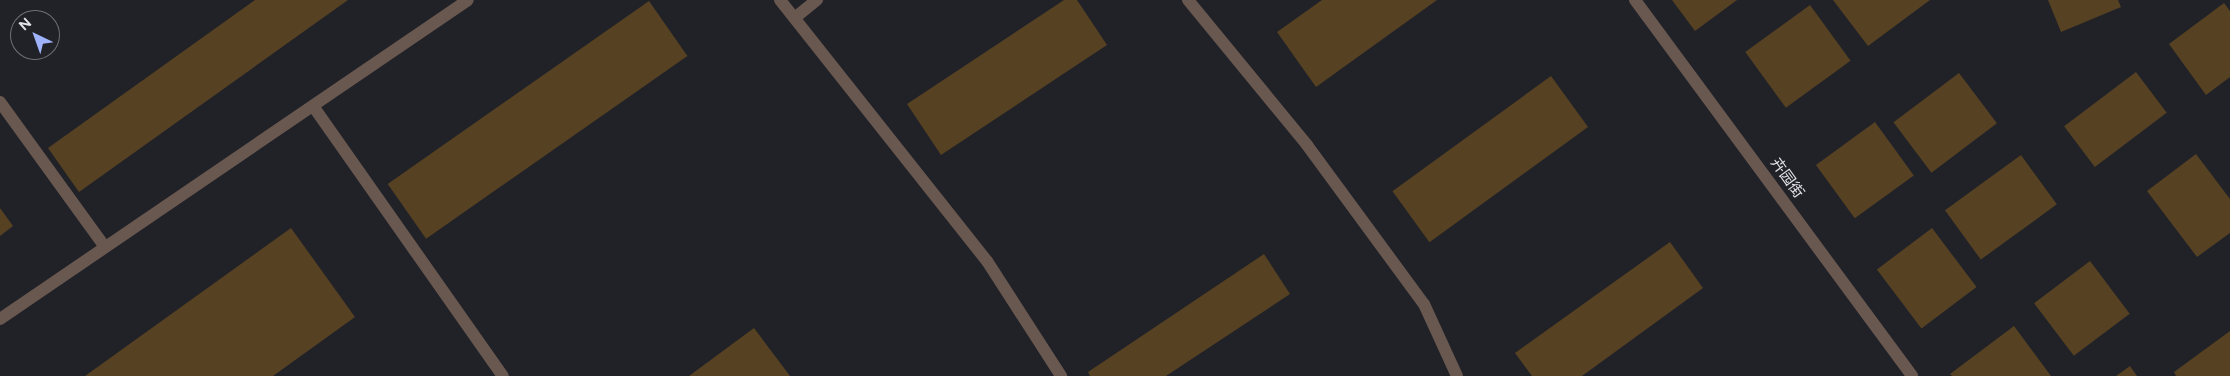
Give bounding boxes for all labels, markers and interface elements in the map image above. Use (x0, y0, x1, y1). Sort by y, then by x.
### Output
north arrow (10, 10, 60, 60)
text: N (16, 14, 35, 34)
street label: 卉园街 (1766, 155, 1808, 201)

